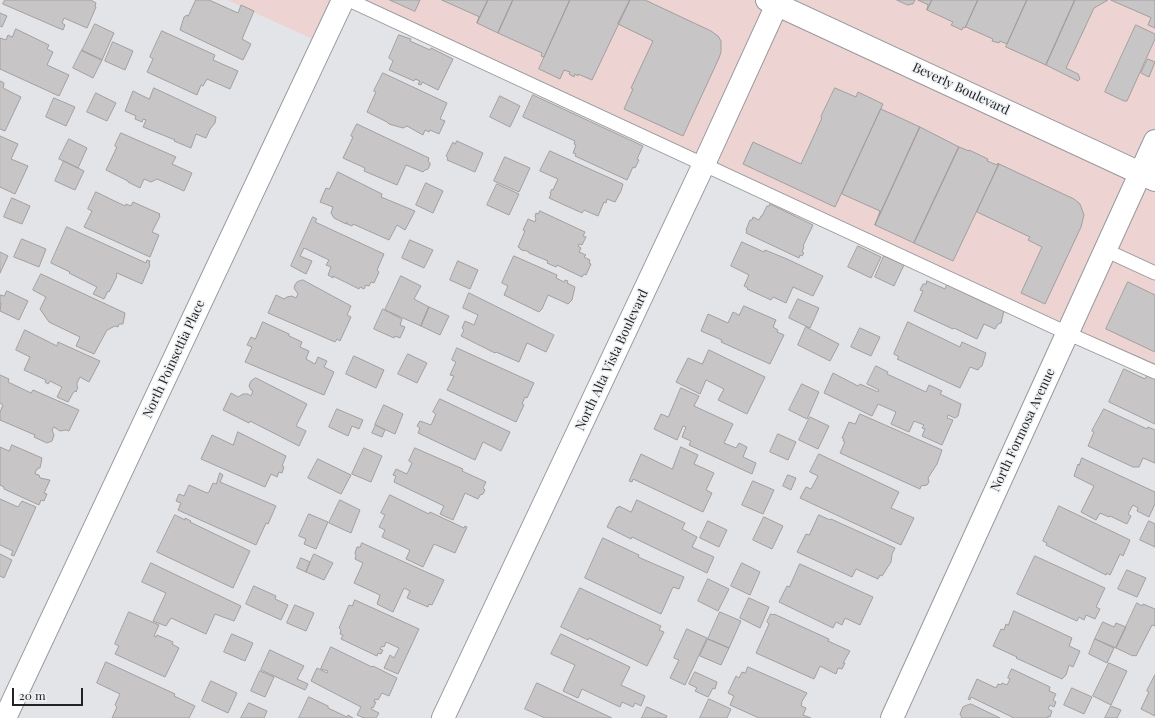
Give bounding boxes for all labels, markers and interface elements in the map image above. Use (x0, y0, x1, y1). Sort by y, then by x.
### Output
street label: Beverly Boulevard (910, 60, 1012, 118)
street label: North Alta Vista Boulevard (572, 287, 652, 433)
street label: North Poinsettia Place (140, 297, 208, 421)
street label: North Formosa Avenue (988, 366, 1058, 494)
scale bar (14, 680, 85, 706)
text: 20 m (19, 687, 46, 703)

